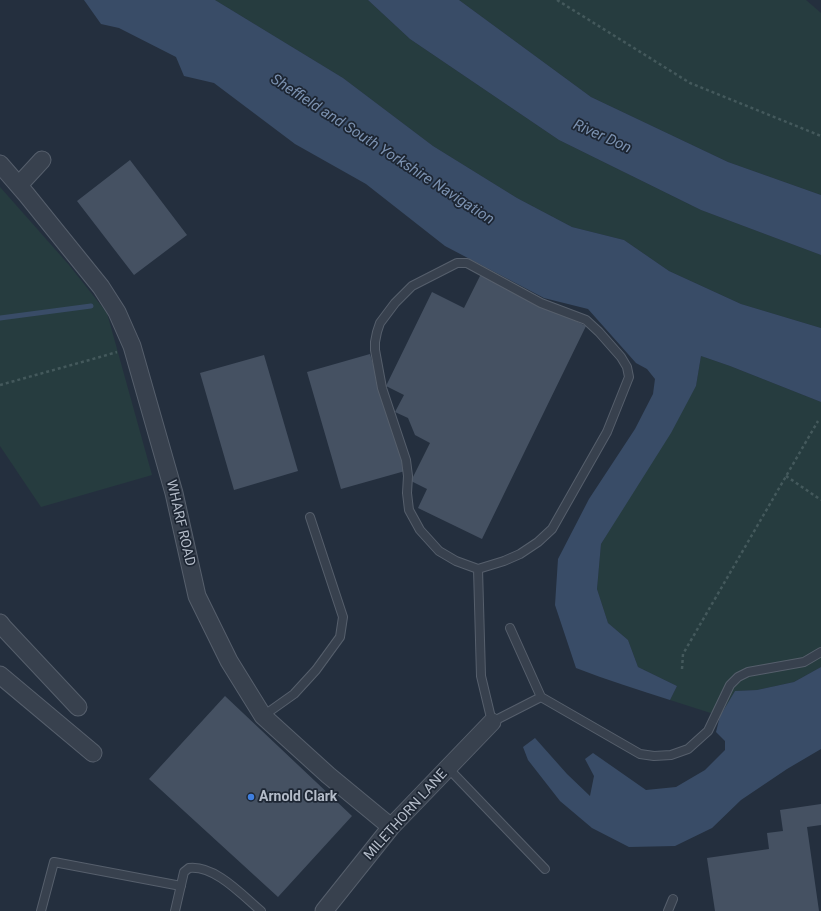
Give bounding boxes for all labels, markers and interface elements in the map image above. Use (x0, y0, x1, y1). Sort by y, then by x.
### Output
water label: Sheffield and South Yorkshire Navigation (267, 71, 497, 229)
water label: River Don (570, 116, 634, 158)
street label: WHARF ROAD (162, 478, 198, 568)
street label: MILETHORN LANE (361, 766, 451, 864)
place label: Arnold Clark (259, 789, 337, 805)
marker: Arnold Clark (246, 792, 256, 802)

